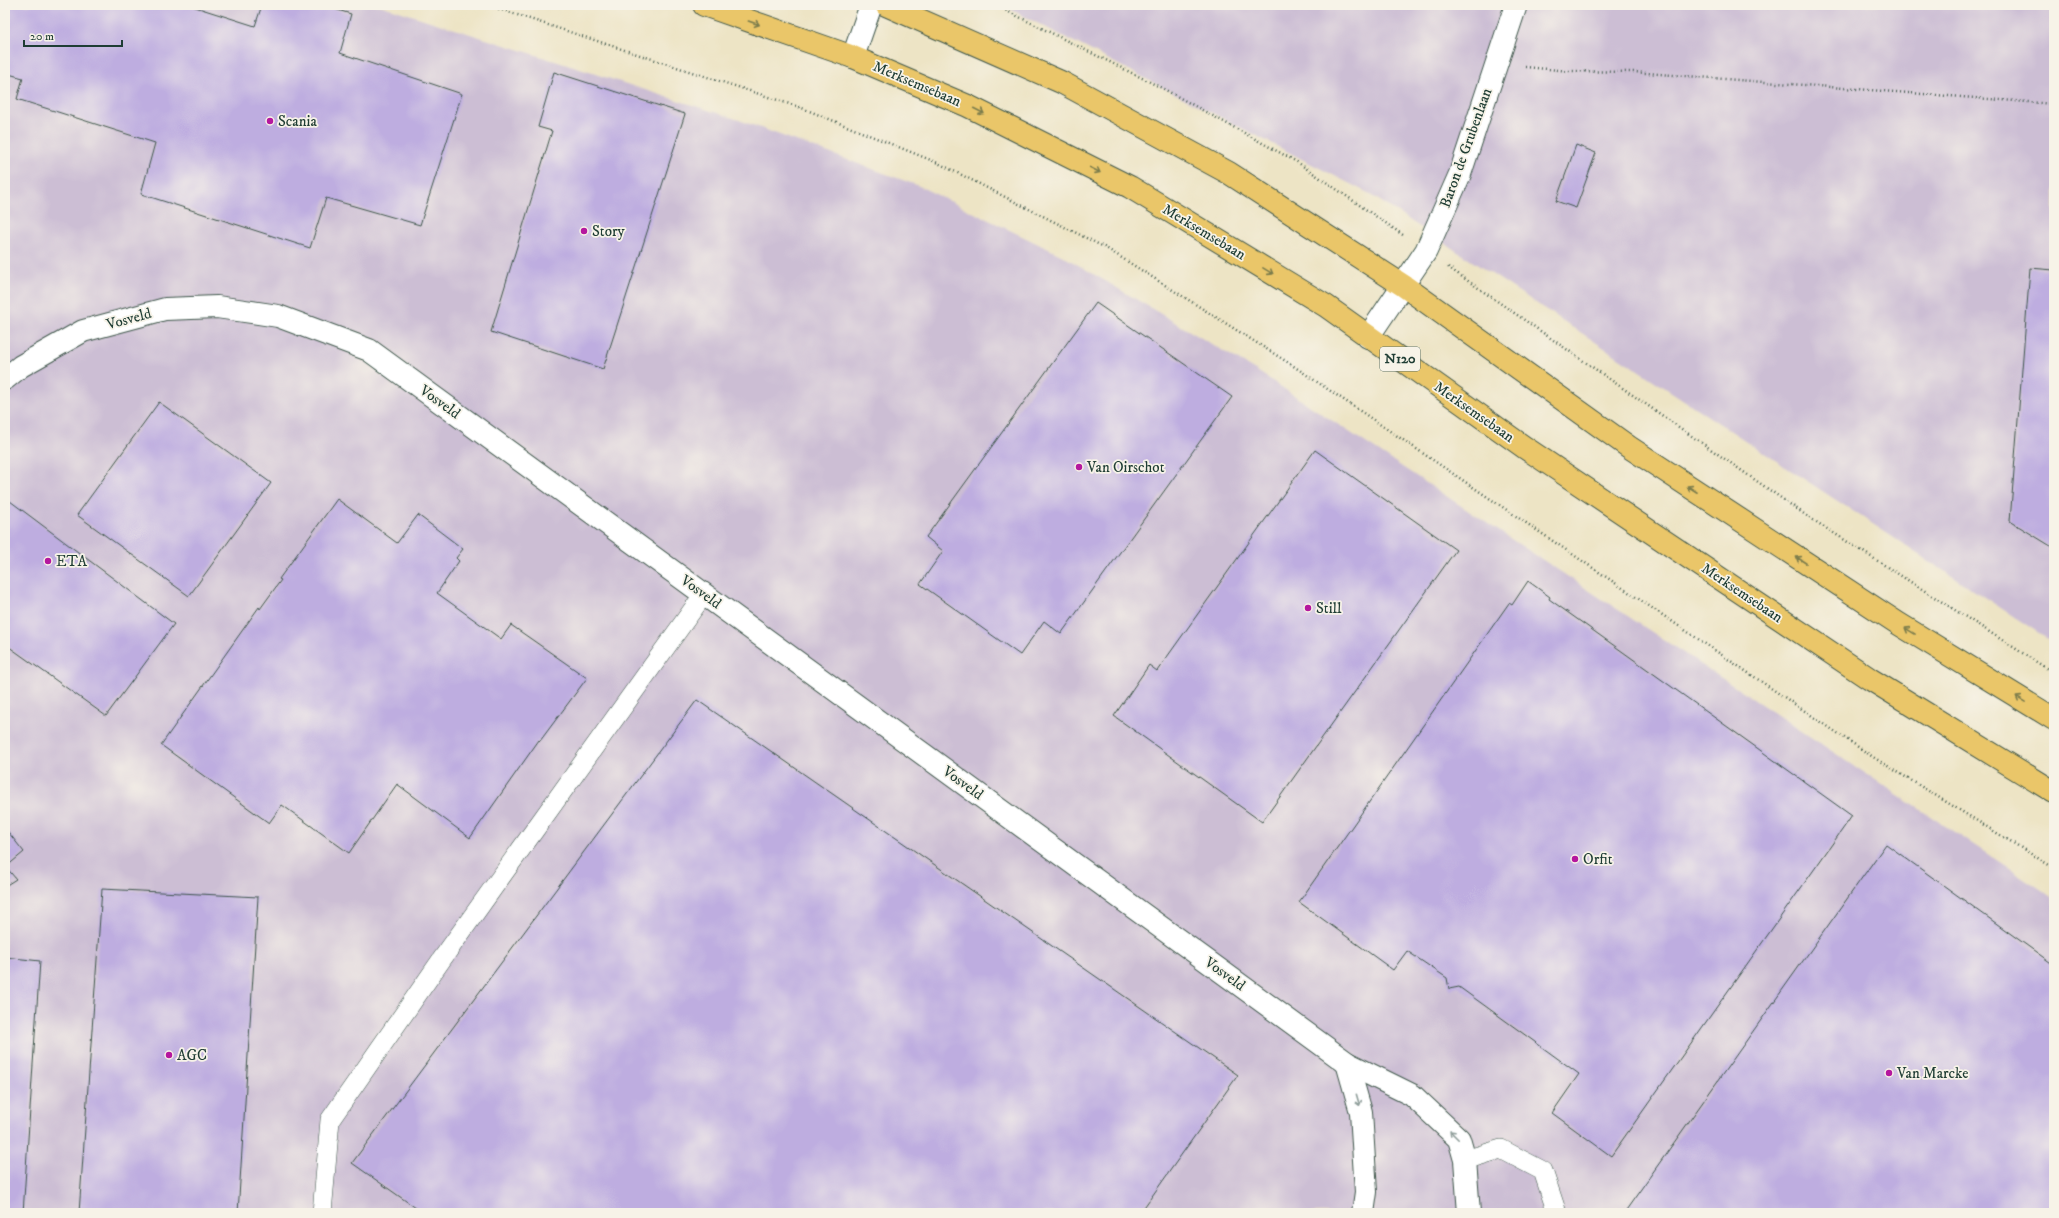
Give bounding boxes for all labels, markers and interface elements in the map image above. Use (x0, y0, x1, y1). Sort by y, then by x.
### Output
one-way arrow (748, 19, 760, 27)
scale bar (24, 22, 122, 48)
text: 20 m (30, 29, 54, 44)
street label: Merksemsebaan (870, 57, 964, 111)
street label: Baron de Grubenlaan (1435, 85, 1497, 211)
one-way arrow (973, 108, 985, 116)
place label: Scania (278, 112, 317, 131)
marker: Scania (265, 116, 275, 126)
one-way arrow (1089, 167, 1101, 174)
street label: Merksemsebaan (1159, 200, 1249, 264)
place label: Story (592, 222, 625, 241)
marker: Story (579, 226, 589, 236)
one-way arrow (1262, 267, 1274, 275)
street label: Vosveld (103, 304, 154, 334)
road number: N120 (1380, 347, 1420, 371)
street label: Merksemsebaan (1430, 377, 1518, 447)
street label: Vosveld (415, 380, 465, 423)
place label: Van Oirschot (1086, 458, 1165, 477)
marker: Van Oirschot (1074, 462, 1084, 472)
one-way arrow (1686, 484, 1698, 492)
place label: ETA (56, 552, 88, 571)
marker: ETA (43, 556, 53, 566)
one-way arrow (1796, 556, 1807, 564)
street label: Merksemsebaan (1698, 559, 1786, 627)
street label: Vosveld (676, 570, 726, 613)
place label: Still (1316, 599, 1342, 618)
marker: Still (1303, 603, 1313, 613)
one-way arrow (1904, 626, 1916, 634)
one-way arrow (2015, 694, 2027, 702)
street label: Vosveld (938, 761, 988, 804)
place label: Orfit (1583, 850, 1613, 869)
marker: Orfit (1570, 854, 1580, 864)
street label: Vosveld (1200, 952, 1250, 995)
place label: AGC (177, 1046, 207, 1065)
marker: AGC (164, 1050, 174, 1060)
place label: Van Marcke (1896, 1064, 1969, 1083)
marker: Van Marcke (1884, 1068, 1894, 1078)
one-way arrow (1355, 1093, 1362, 1106)
one-way arrow (1449, 1130, 1459, 1140)

